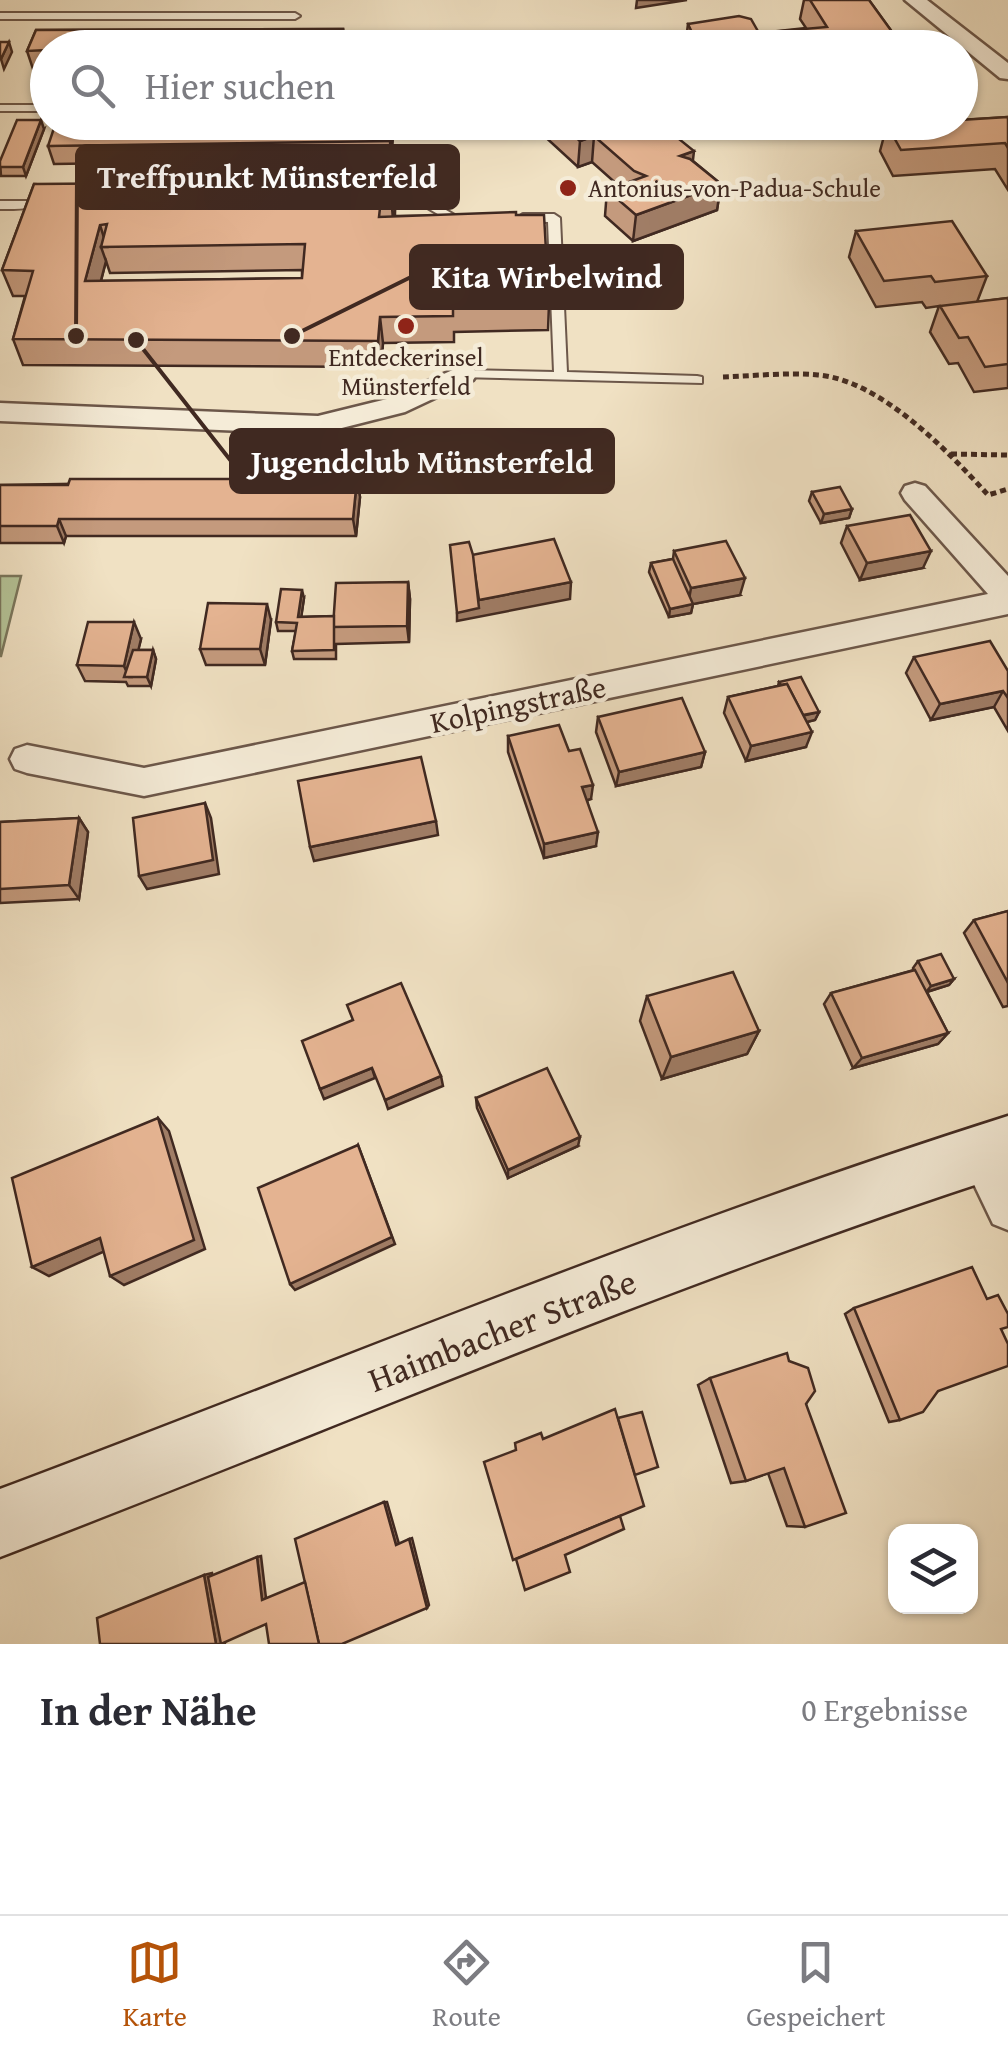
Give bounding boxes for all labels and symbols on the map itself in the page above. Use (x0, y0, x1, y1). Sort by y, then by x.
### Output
callout: Treffpunkt Münsterfeld (77, 146, 458, 208)
text: Treffpunkt Münsterfeld (97, 153, 438, 200)
place label: Antonius-von-Padua-Schule (588, 170, 881, 206)
marker: Antonius-von-Padua-Schule (557, 177, 579, 199)
callout: Kita Wirbelwind (411, 246, 682, 308)
text: Kita Wirbelwind (432, 253, 663, 300)
marker: Entdeckerinsel Münsterfeld (395, 315, 417, 337)
place label: Entdeckerinsel Münsterfeld (328, 339, 484, 404)
callout: Jugendclub Münsterfeld (231, 430, 613, 492)
text: Jugendclub Münsterfeld (246, 438, 594, 485)
street label: Kolpingstraße (426, 664, 610, 744)
street label: Haimbacher Straße (361, 1255, 643, 1405)

